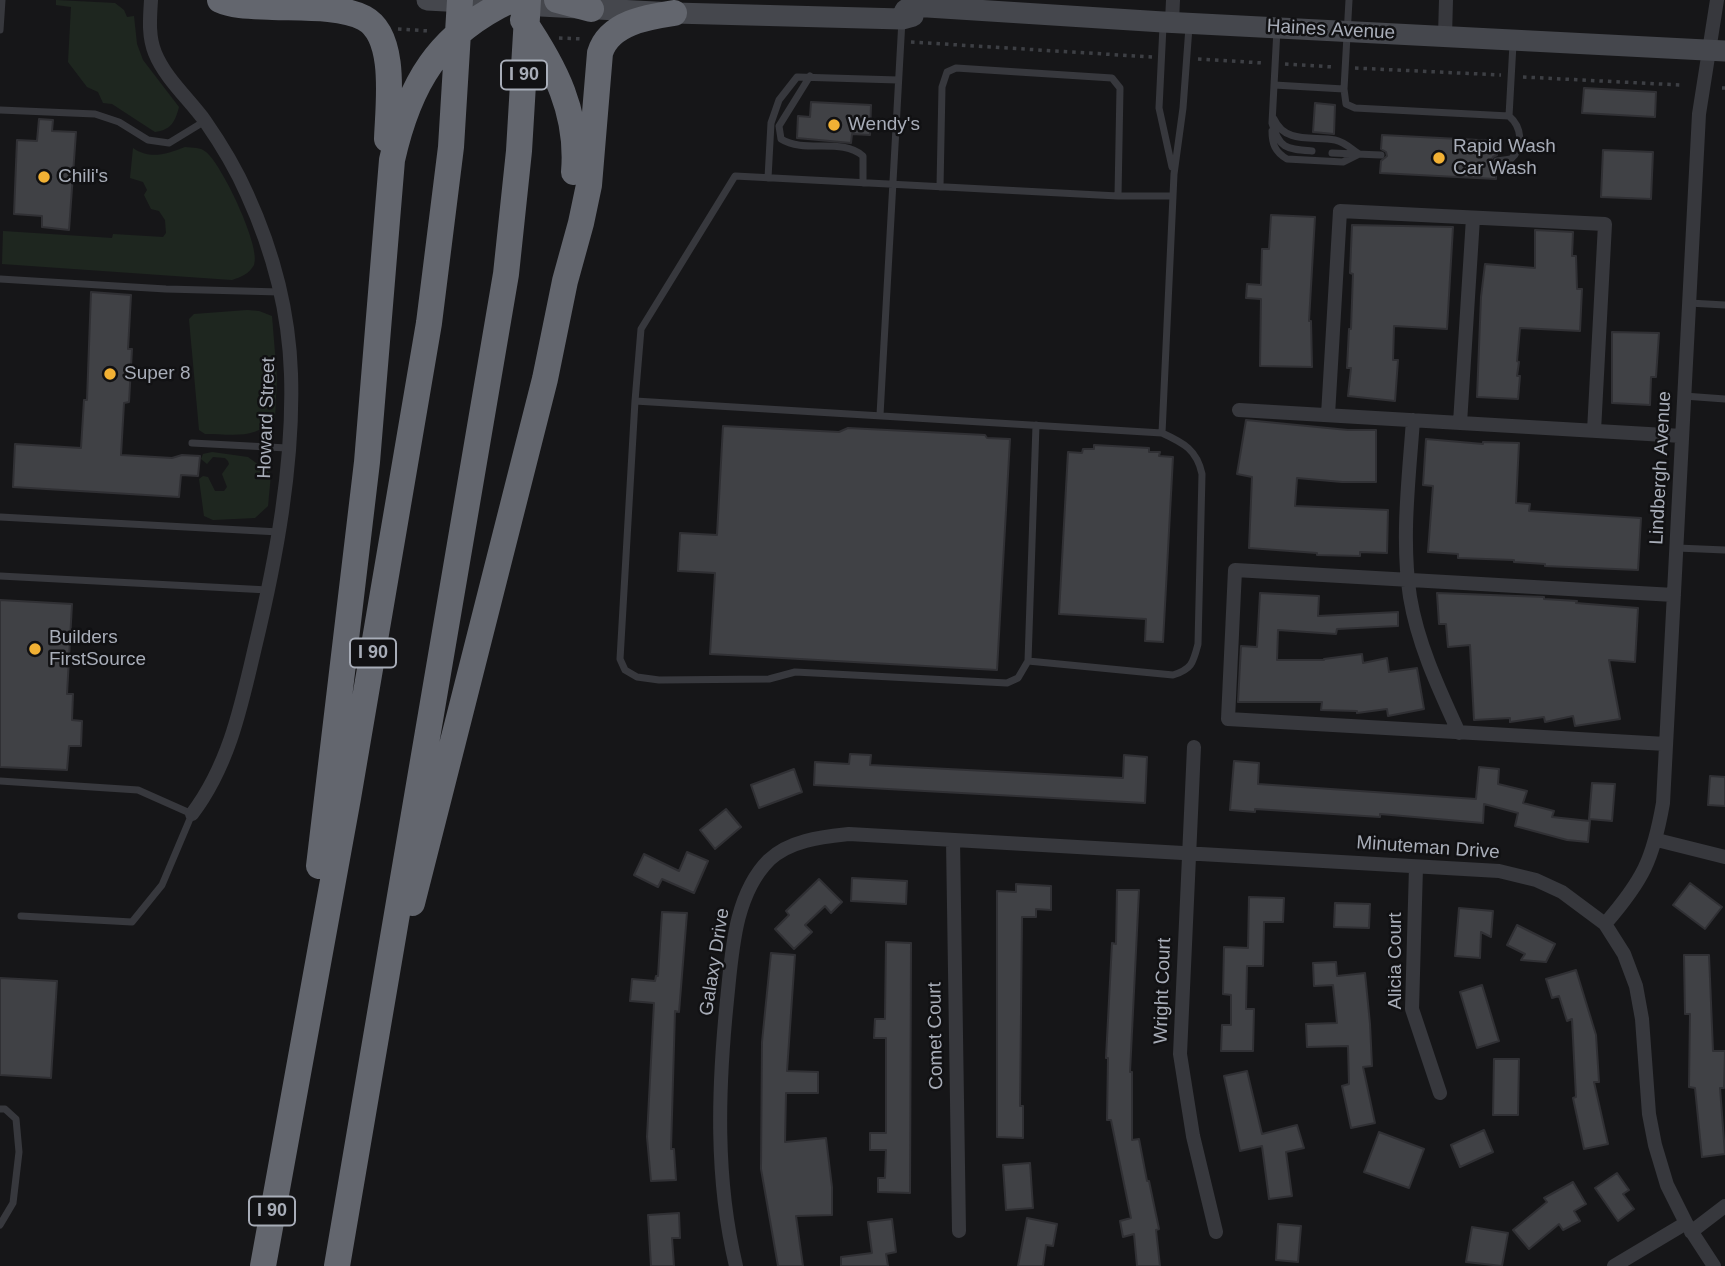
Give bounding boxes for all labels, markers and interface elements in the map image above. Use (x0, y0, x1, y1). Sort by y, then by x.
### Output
street label: Haines Avenue (1266, 15, 1396, 45)
road number: I 90 (501, 60, 547, 90)
place label: Wendy's (848, 114, 920, 136)
marker: Wendy's (826, 117, 842, 133)
place label: Rapid Wash Car Wash (1453, 136, 1556, 180)
marker: Rapid Wash Car Wash (1431, 150, 1447, 166)
place label: Chili's (58, 166, 108, 188)
marker: Chili's (36, 169, 52, 185)
street label: Howard Street (253, 357, 281, 479)
place label: Super 8 (124, 363, 191, 385)
marker: Super 8 (102, 366, 118, 382)
street label: Lindbergh Avenue (1646, 391, 1676, 545)
place label: Builders FirstSource (49, 627, 146, 671)
road number: I 90 (350, 638, 396, 668)
marker: Builders FirstSource (27, 641, 43, 657)
street label: Minuteman Drive (1356, 832, 1500, 864)
street label: Galaxy Drive (695, 907, 735, 1017)
street label: Alicia Court (1385, 912, 1407, 1010)
street label: Wright Court (1150, 937, 1176, 1045)
street label: Comet Court (924, 982, 948, 1090)
road number: I 90 (249, 1196, 295, 1226)

